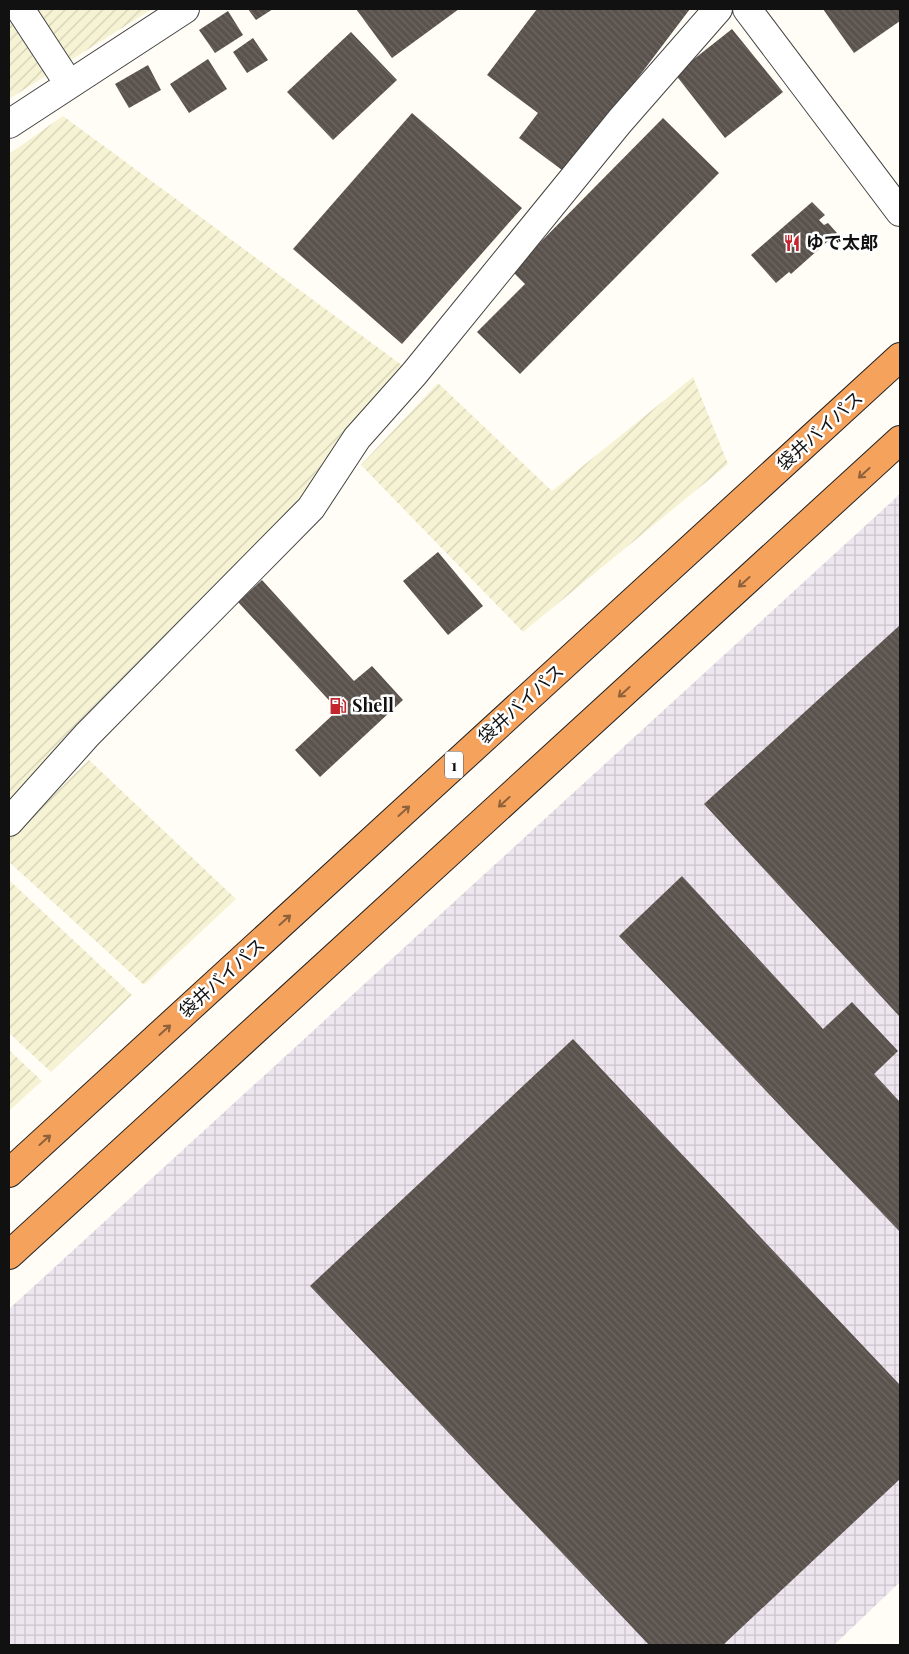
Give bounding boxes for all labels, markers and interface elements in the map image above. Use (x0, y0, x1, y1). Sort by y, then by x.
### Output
place label: ゆで太郎 (806, 230, 878, 254)
restaurant icon: ゆで太郎 (782, 233, 802, 253)
street label: 袋井バイパス (771, 385, 867, 475)
one-way arrow (858, 467, 871, 479)
one-way arrow (738, 576, 751, 588)
street label: 袋井バイパス (472, 658, 568, 748)
one-way arrow (618, 686, 631, 698)
place label: Shell (352, 693, 394, 717)
fuel station icon: Shell (328, 696, 348, 716)
road number: 1 (445, 752, 463, 778)
one-way arrow (498, 796, 511, 807)
one-way arrow (398, 805, 411, 817)
one-way arrow (278, 915, 291, 926)
street label: 袋井バイパス (173, 932, 269, 1022)
one-way arrow (158, 1024, 171, 1036)
one-way arrow (38, 1134, 51, 1146)

